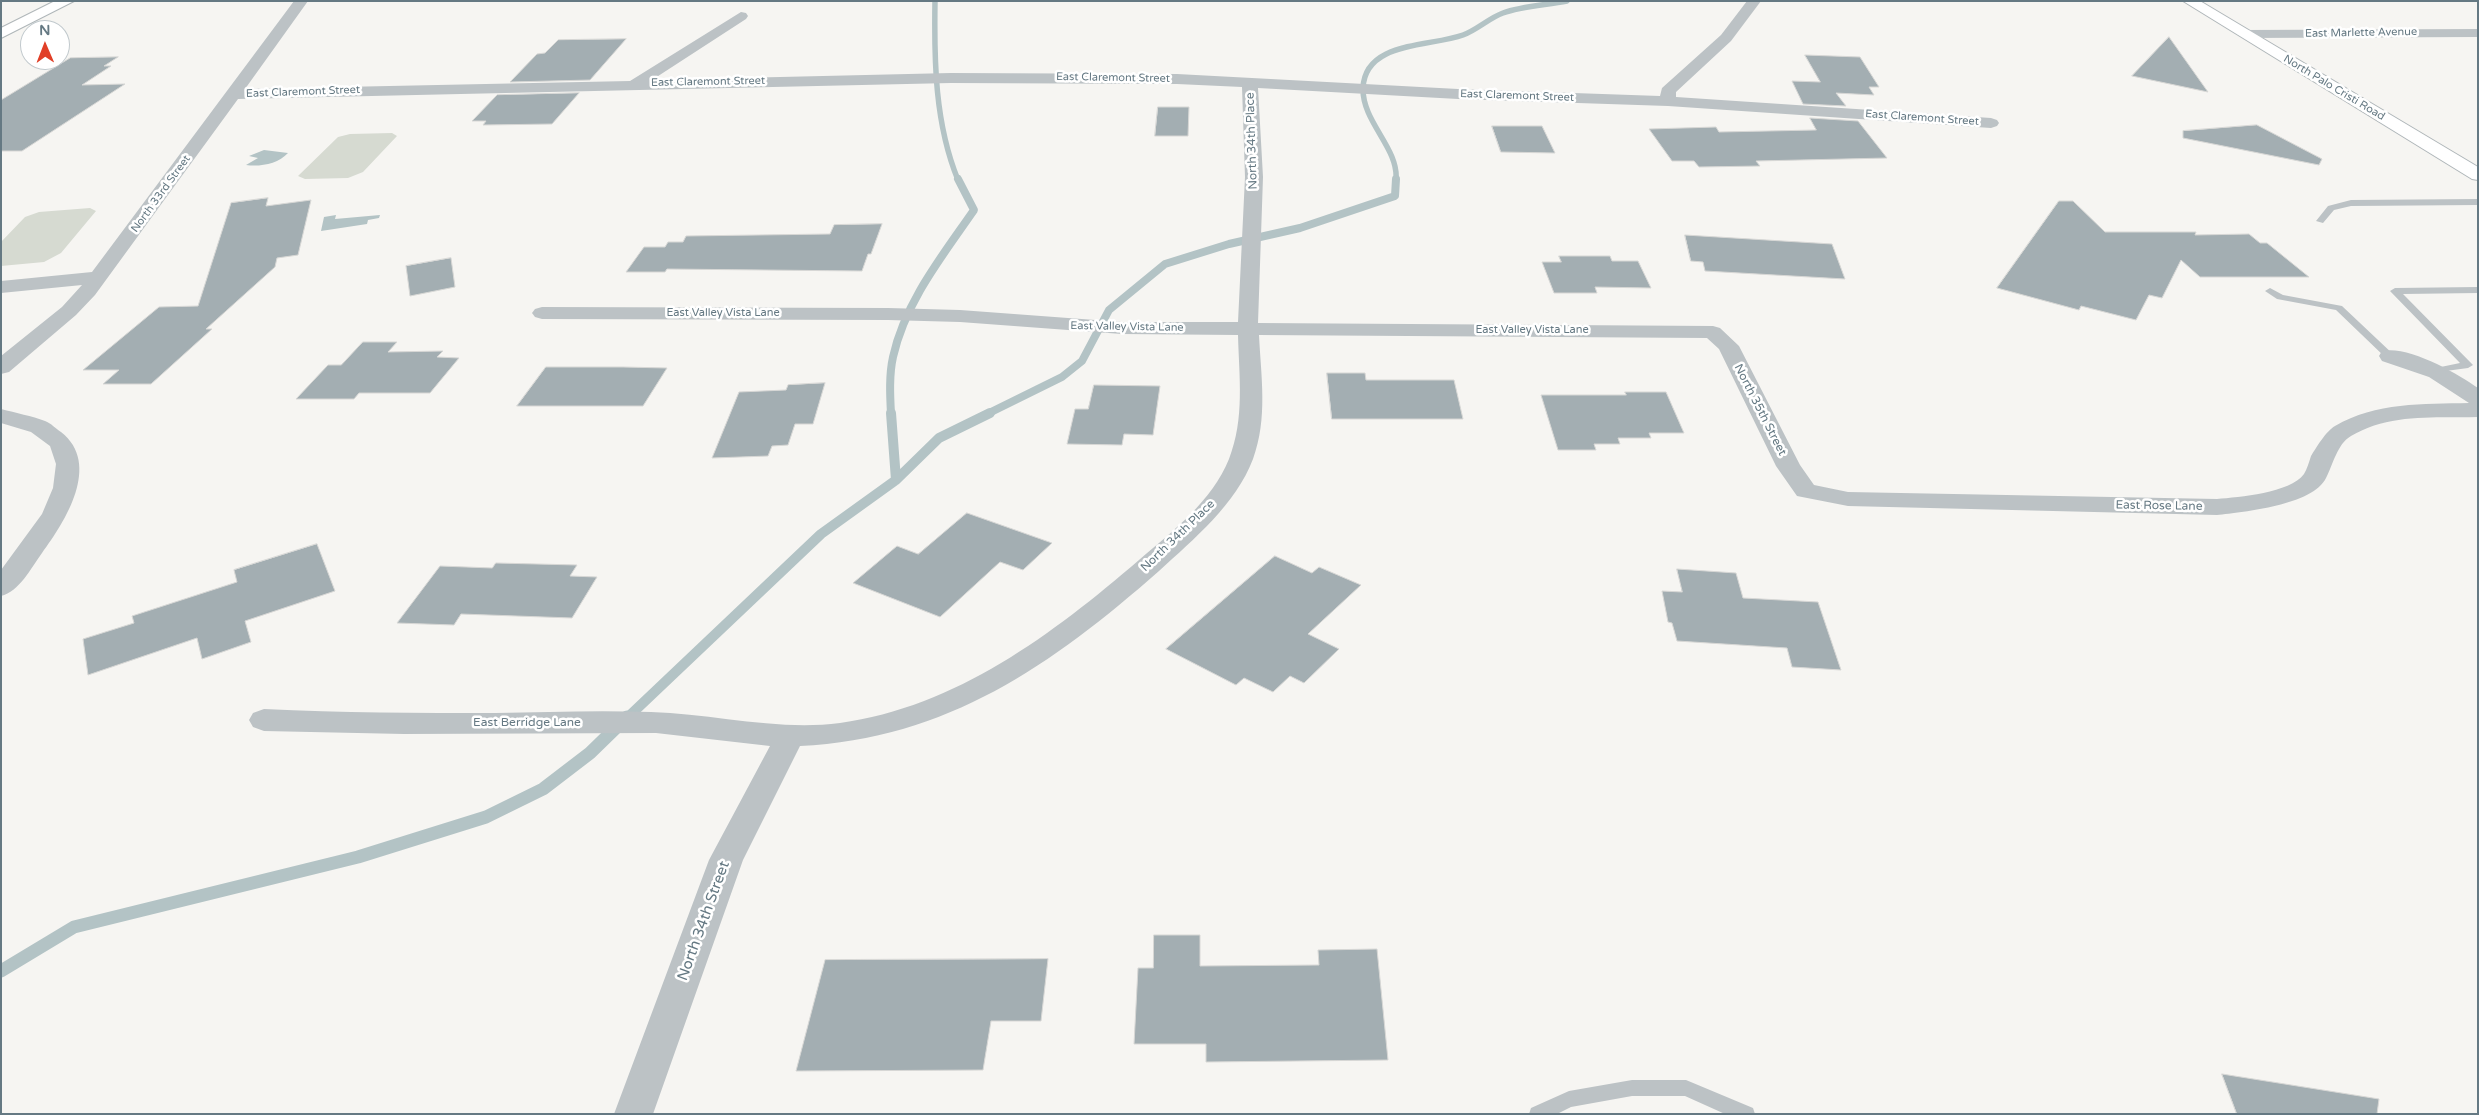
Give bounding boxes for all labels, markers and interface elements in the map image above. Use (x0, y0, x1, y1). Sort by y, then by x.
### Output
north arrow (20, 20, 70, 70)
text: N (39, 22, 51, 39)
street label: East Marlette Avenue (2305, 25, 2417, 41)
street label: North Palo Cristi Road (2281, 52, 2387, 124)
street label: East Claremont Street (1056, 70, 1170, 86)
street label: East Claremont Street (651, 74, 765, 90)
street label: East Claremont Street (246, 83, 360, 101)
street label: East Claremont Street (1460, 87, 1574, 105)
street label: North 34th Place (1243, 92, 1261, 190)
street label: East Claremont Street (1865, 107, 1979, 129)
street label: North 33rd Street (128, 153, 194, 235)
street label: East Valley Vista Lane (666, 306, 780, 320)
street label: East Valley Vista Lane (1070, 319, 1184, 335)
street label: East Valley Vista Lane (1475, 323, 1589, 337)
street label: North 35th Street (1731, 362, 1789, 458)
street label: North 34th Place (1138, 497, 1218, 575)
street label: East Rose Lane (2115, 498, 2203, 514)
street label: East Berridge Lane (473, 716, 581, 730)
street label: North 34th Street (674, 859, 734, 983)

